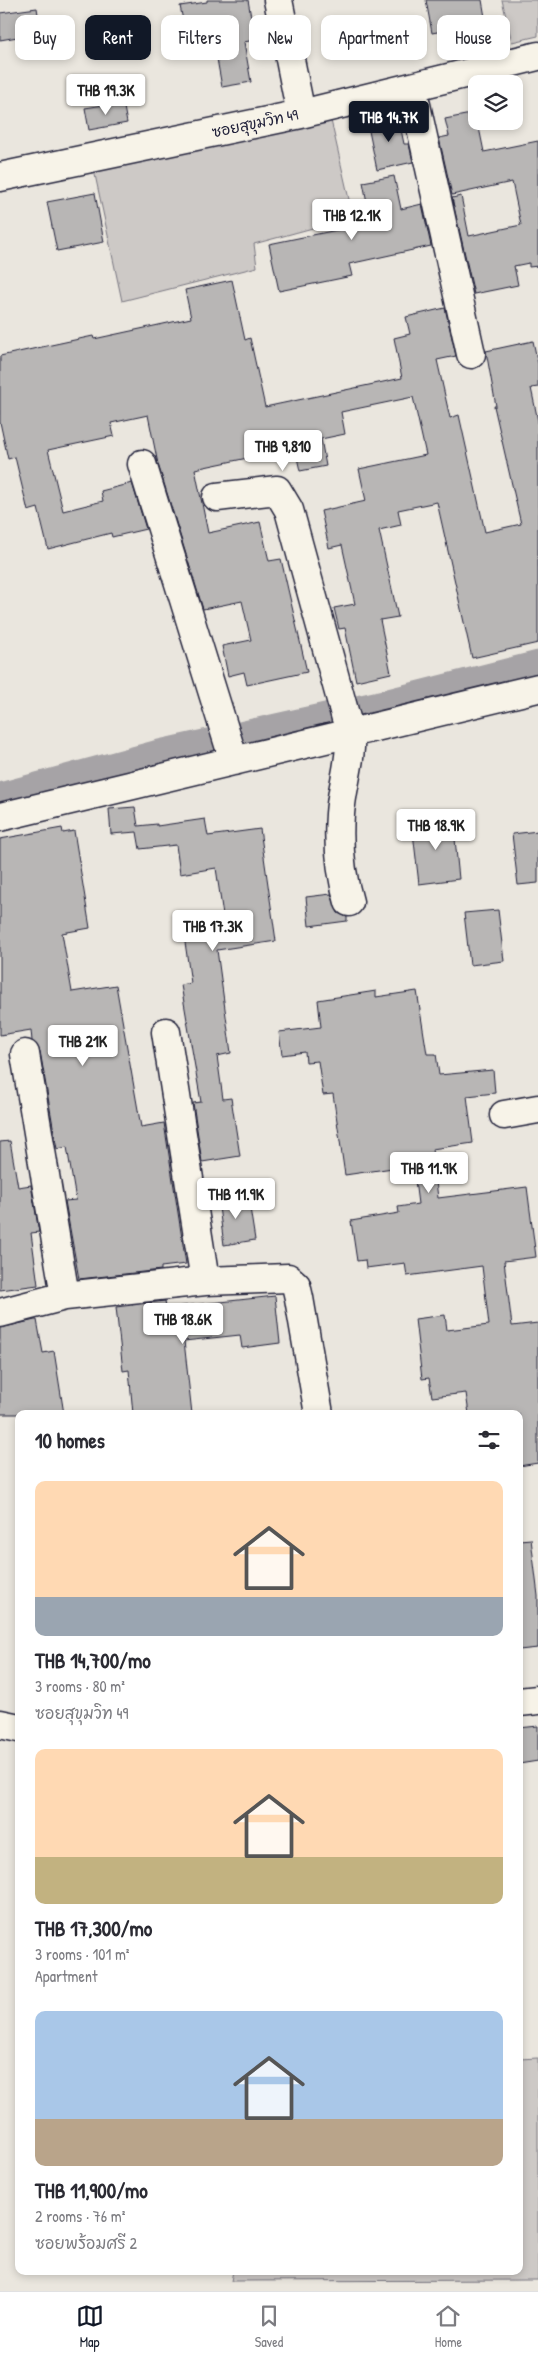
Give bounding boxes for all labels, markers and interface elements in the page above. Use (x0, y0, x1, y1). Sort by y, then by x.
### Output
chip: Buy (15, 15, 75, 60)
chip: Rent (85, 15, 151, 60)
chip: Filters (161, 15, 239, 60)
chip: New (249, 15, 311, 60)
chip: Apartment (321, 15, 427, 60)
chip: House (437, 15, 510, 60)
pin: THB 19.3K (49, 74, 163, 116)
map controls (468, 75, 523, 130)
button: layers (468, 75, 523, 130)
text: THB 19.3K (77, 79, 135, 101)
pin: THB 14.7K (332, 100, 446, 143)
street label: ซอยสุขุมวิท 49 (210, 104, 301, 143)
text: THB 14.7K (360, 106, 418, 128)
pin: THB 12.1K (295, 198, 409, 241)
text: THB 12.1K (323, 204, 381, 226)
pin: THB 9,810 (226, 430, 340, 472)
text: THB 9,810 (255, 435, 311, 457)
pin: THB 18.9K (379, 808, 493, 851)
text: THB 18.9K (407, 814, 465, 836)
pin: THB 17.3K (156, 910, 270, 952)
text: THB 17.3K (183, 915, 243, 937)
pin: THB 21K (37, 1024, 129, 1067)
text: THB 21K (59, 1030, 107, 1052)
pin: THB 11.9K (372, 1152, 486, 1194)
text: THB 11.9K (401, 1157, 457, 1179)
pin: THB 11.9K (179, 1178, 293, 1220)
text: THB 11.9K (208, 1183, 264, 1205)
pin: THB 18.6K (126, 1302, 240, 1345)
text: THB 18.6K (154, 1308, 212, 1330)
text: 10 homes (35, 1426, 105, 1455)
icon: filters (475, 1426, 503, 1454)
icon: home (224, 1513, 314, 1603)
text: THB 14,700/mo (35, 1646, 151, 1675)
text: 3 rooms · 80 m² (35, 1675, 125, 1697)
text: ซอยสุขุมวิท 49 (35, 1702, 128, 1724)
icon: home (224, 1781, 314, 1871)
text: THB 17,300/mo (35, 1914, 152, 1943)
text: 3 rooms · 101 m² (35, 1943, 130, 1965)
text: Apartment (35, 1965, 98, 1987)
icon: home (224, 2043, 314, 2133)
text: THB 11,900/mo (35, 2176, 148, 2205)
text: 2 rooms · 76 m² (35, 2205, 125, 2227)
text: ซอยพร้อมศรี 2 (35, 2232, 137, 2254)
tab: Map (76, 2302, 104, 2351)
tab: Saved (255, 2302, 283, 2351)
tab: Home (434, 2302, 462, 2351)

